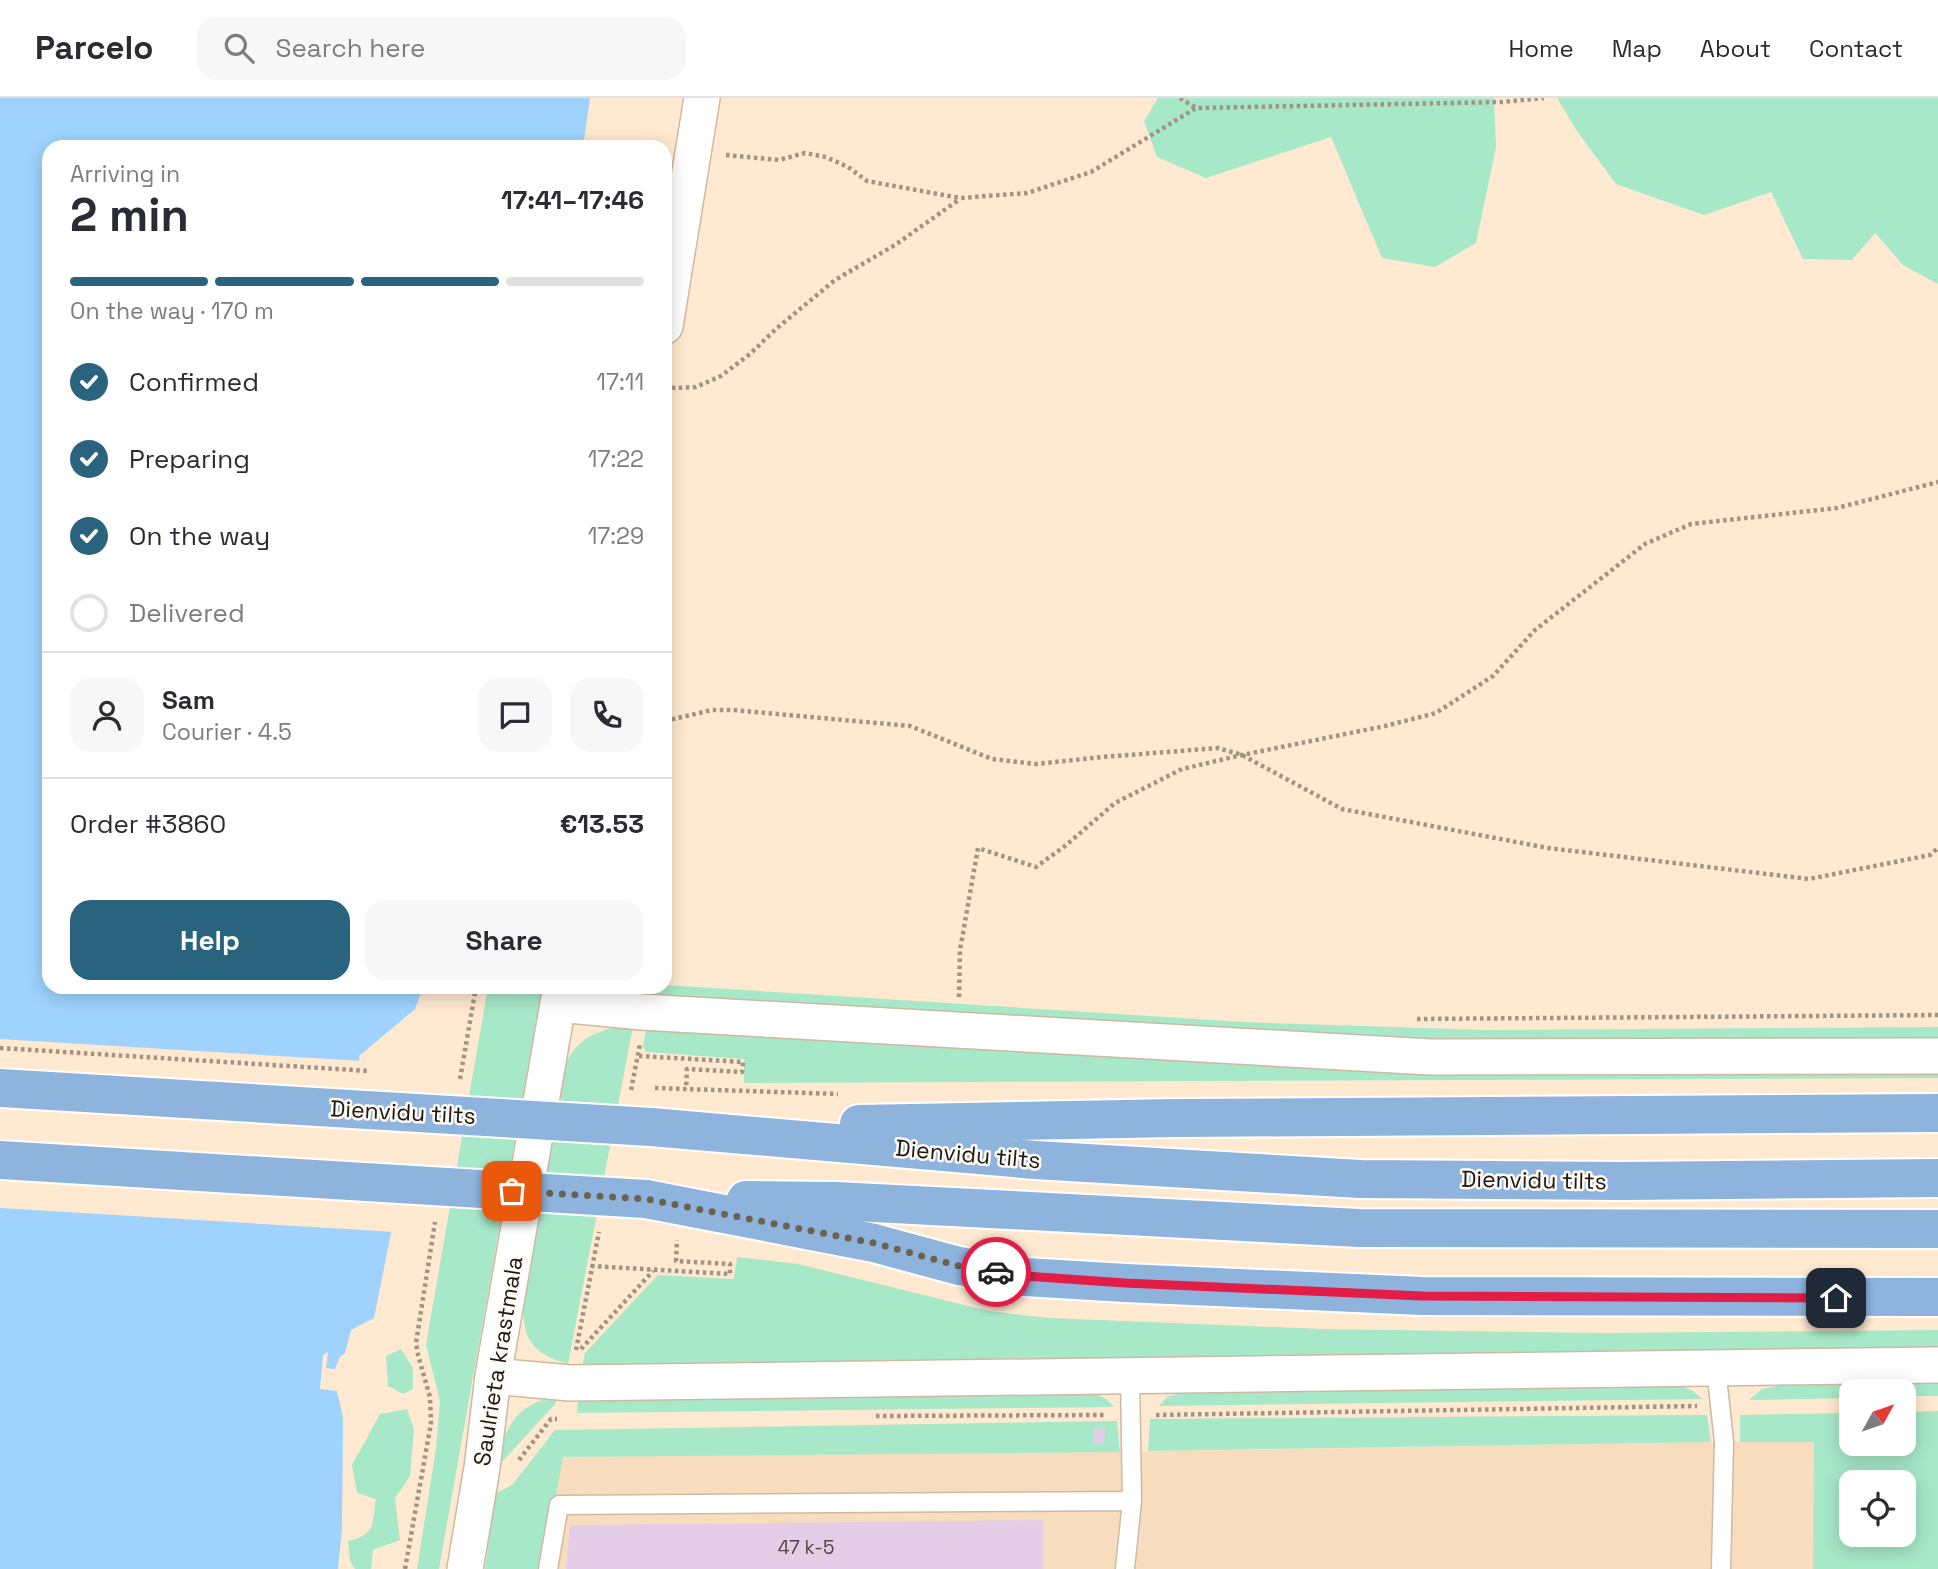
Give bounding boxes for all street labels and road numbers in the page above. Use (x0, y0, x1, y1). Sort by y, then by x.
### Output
street label: Dienvidu tilts (329, 1093, 477, 1131)
street label: Dienvidu tilts (894, 1133, 1042, 1175)
street label: Dienvidu tilts (1461, 1164, 1607, 1196)
street label: Saulrieta krastmala (467, 1254, 529, 1468)

